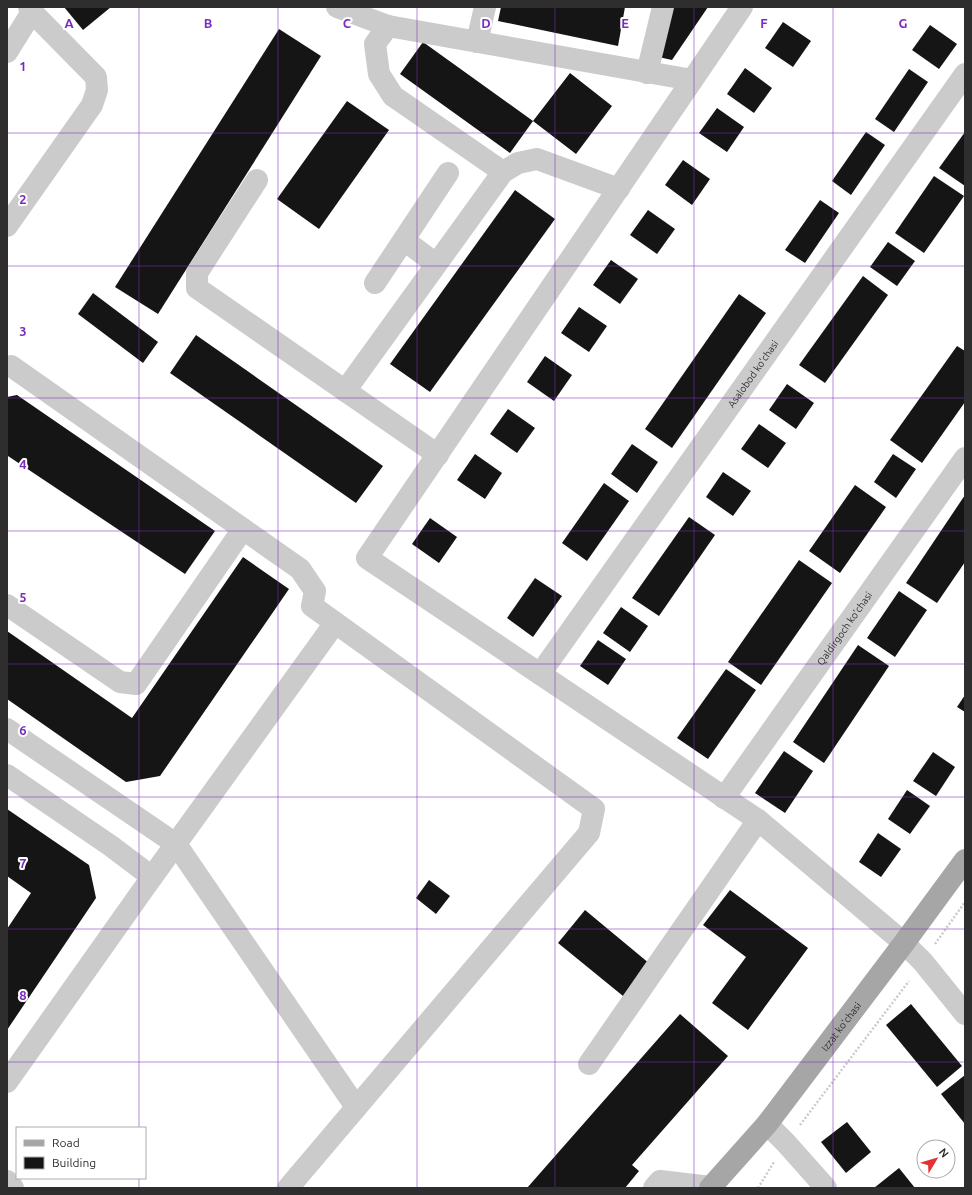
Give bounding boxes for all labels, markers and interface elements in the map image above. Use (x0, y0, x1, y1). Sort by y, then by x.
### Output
text: A (64, 16, 74, 30)
text: B (204, 16, 213, 30)
text: C (343, 16, 352, 30)
text: D (481, 16, 491, 30)
text: E (621, 16, 629, 30)
text: F (760, 16, 768, 30)
text: G (899, 16, 908, 30)
text: 1 (19, 59, 27, 73)
text: 2 (19, 192, 27, 206)
text: 3 (19, 324, 27, 338)
street label: Asalobod ko'chasi (726, 338, 781, 410)
text: 4 (19, 457, 27, 471)
text: 5 (19, 590, 27, 604)
street label: Qaldirgoch ko'chasi (815, 590, 874, 667)
text: 6 (19, 723, 27, 737)
text: 7 (19, 856, 27, 870)
text: 8 (19, 988, 27, 1002)
street label: Izzat ko'chasi (819, 1000, 863, 1053)
legend (16, 1127, 146, 1179)
text: Road (52, 1136, 80, 1149)
north arrow (916, 1139, 956, 1179)
text: N (937, 1146, 951, 1160)
text: Building (52, 1156, 96, 1169)

